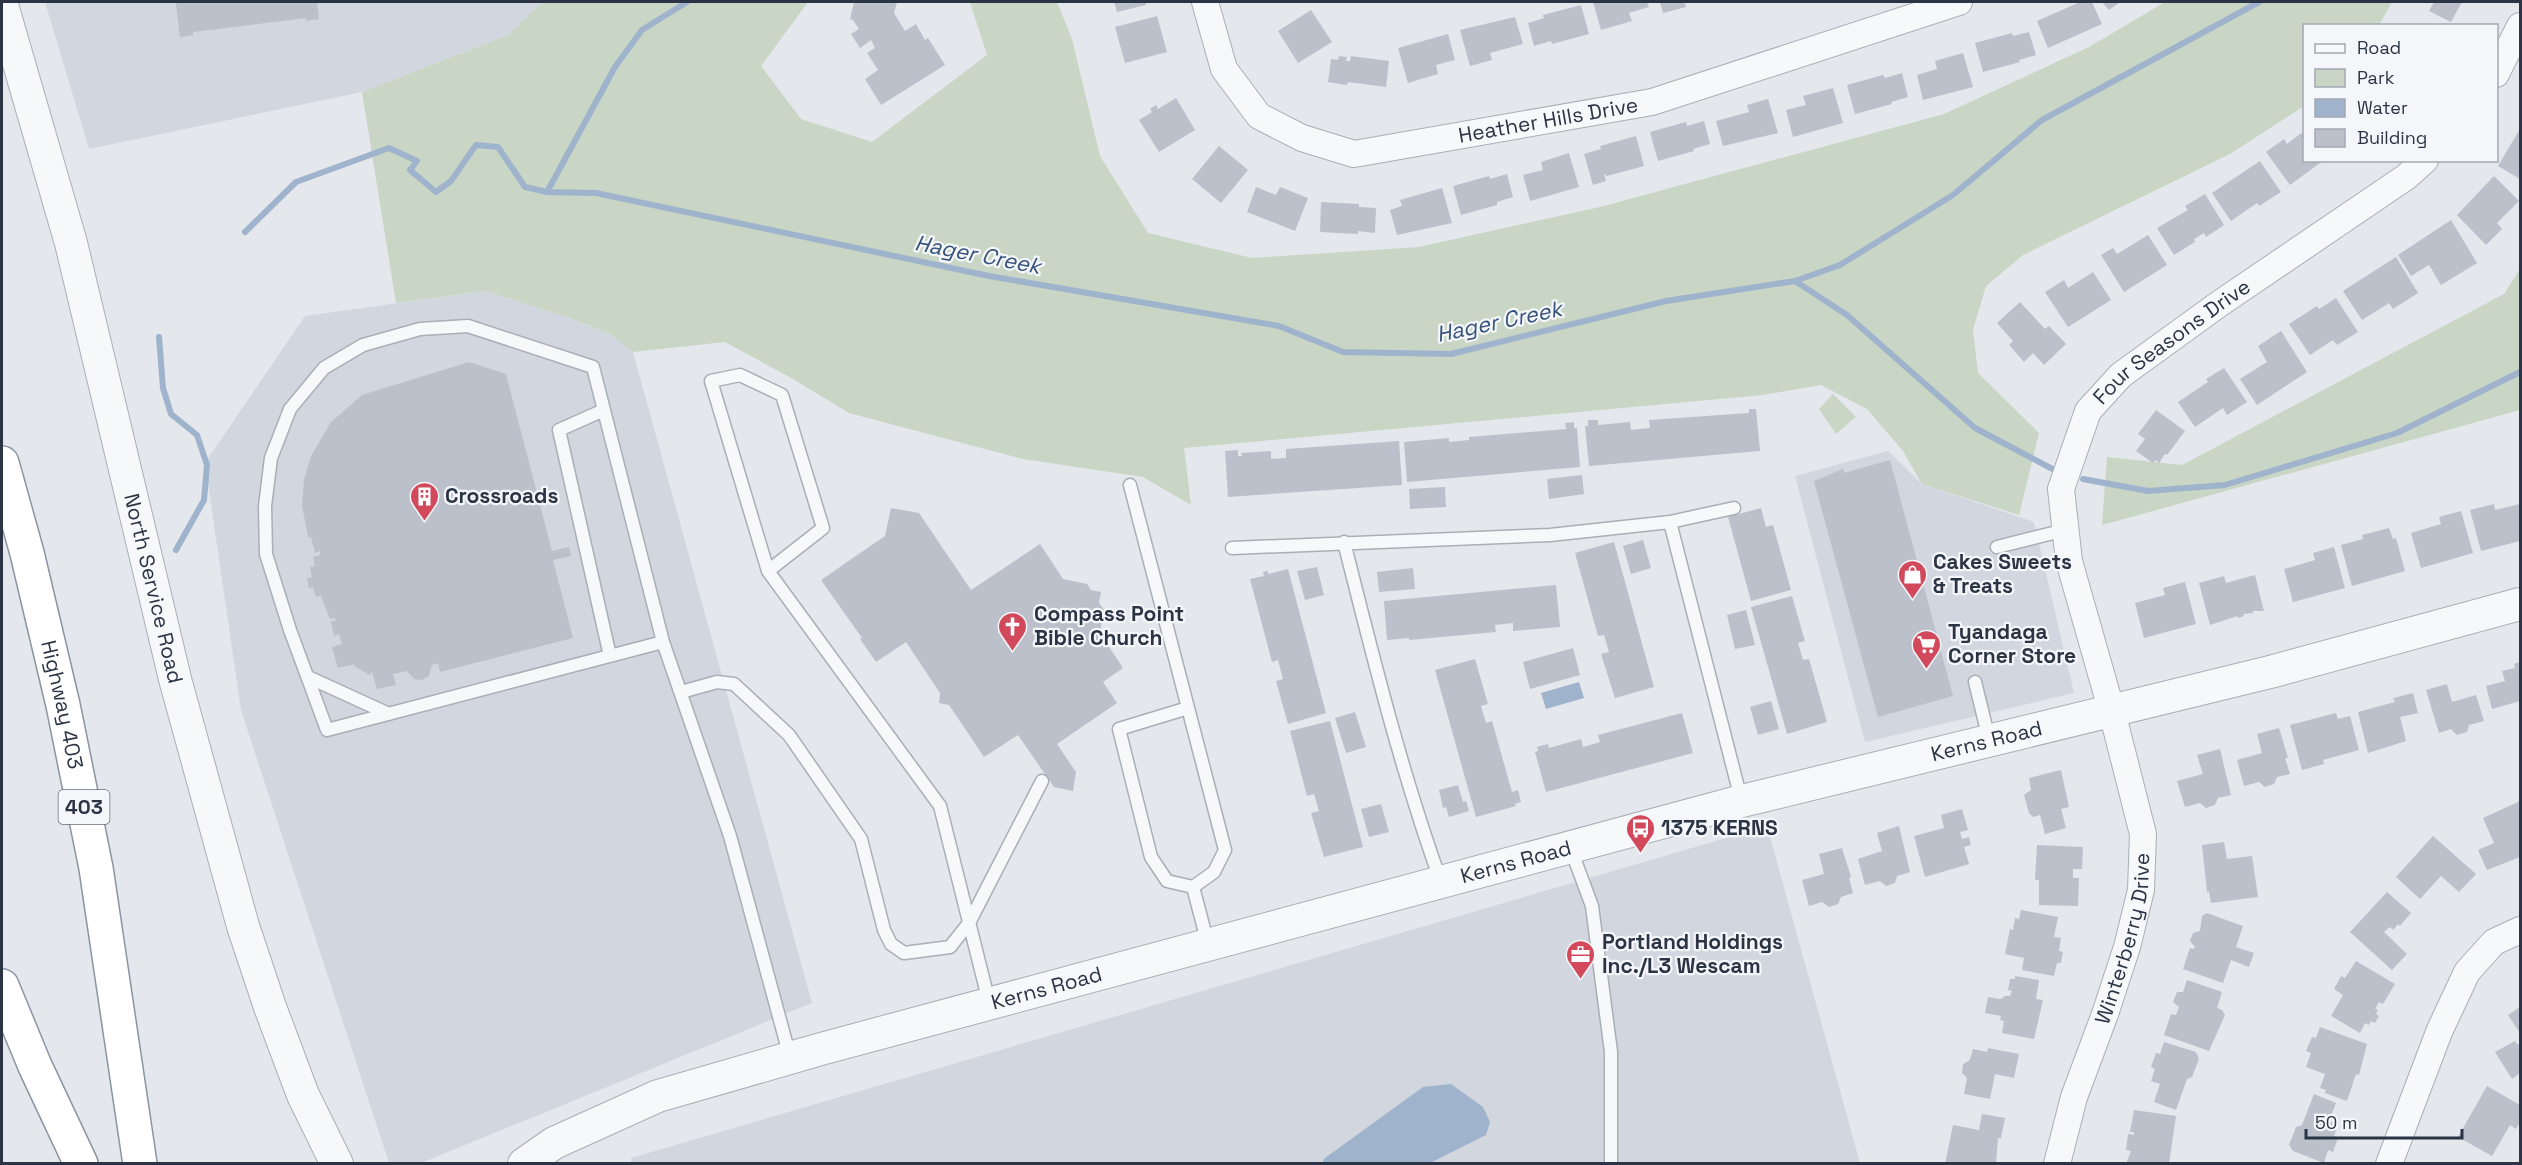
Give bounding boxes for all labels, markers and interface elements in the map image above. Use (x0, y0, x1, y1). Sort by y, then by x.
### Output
legend (2303, 24, 2498, 162)
text: Road (2357, 36, 2401, 59)
text: Park (2357, 66, 2395, 89)
street label: Heather Hills Drive (1456, 91, 1640, 149)
text: Water (2357, 96, 2408, 119)
text: Building (2357, 126, 2427, 149)
water label: Hager Creek (913, 228, 1046, 280)
street label: Four Seasons Drive (2087, 273, 2255, 410)
water label: Hager Creek (1434, 294, 1567, 348)
building icon: Crossroads (408, 480, 440, 522)
place label: Crossroads (445, 482, 558, 509)
street label: North Service Road (118, 491, 190, 686)
place label: Cakes Sweets & Treats (1933, 548, 2072, 599)
shop icon: Cakes Sweets & Treats (1896, 558, 1928, 600)
place label: Compass Point Bible Church (1034, 600, 1184, 651)
church icon: Compass Point Bible Church (997, 610, 1029, 652)
place label: Tyandaga Corner Store (1948, 618, 2076, 669)
supermarket icon: Tyandaga Corner Store (1911, 628, 1943, 670)
street label: Highway 403 (35, 637, 90, 771)
street label: Kerns Road (1928, 714, 2045, 767)
road number: 403 (58, 790, 110, 824)
bus stop icon: 1375 KERNS (1624, 812, 1656, 854)
place label: 1375 KERNS (1661, 814, 1778, 841)
street label: Kerns Road (1457, 834, 1574, 889)
street label: Winterberry Drive (2088, 852, 2155, 1028)
place label: Portland Holdings Inc./L3 Wescam (1602, 928, 1783, 979)
office icon: Portland Holdings Inc./L3 Wescam (1565, 938, 1597, 980)
street label: Kerns Road (988, 960, 1105, 1016)
scale bar (2306, 1102, 2462, 1140)
text: 50 m (2315, 1111, 2357, 1134)

